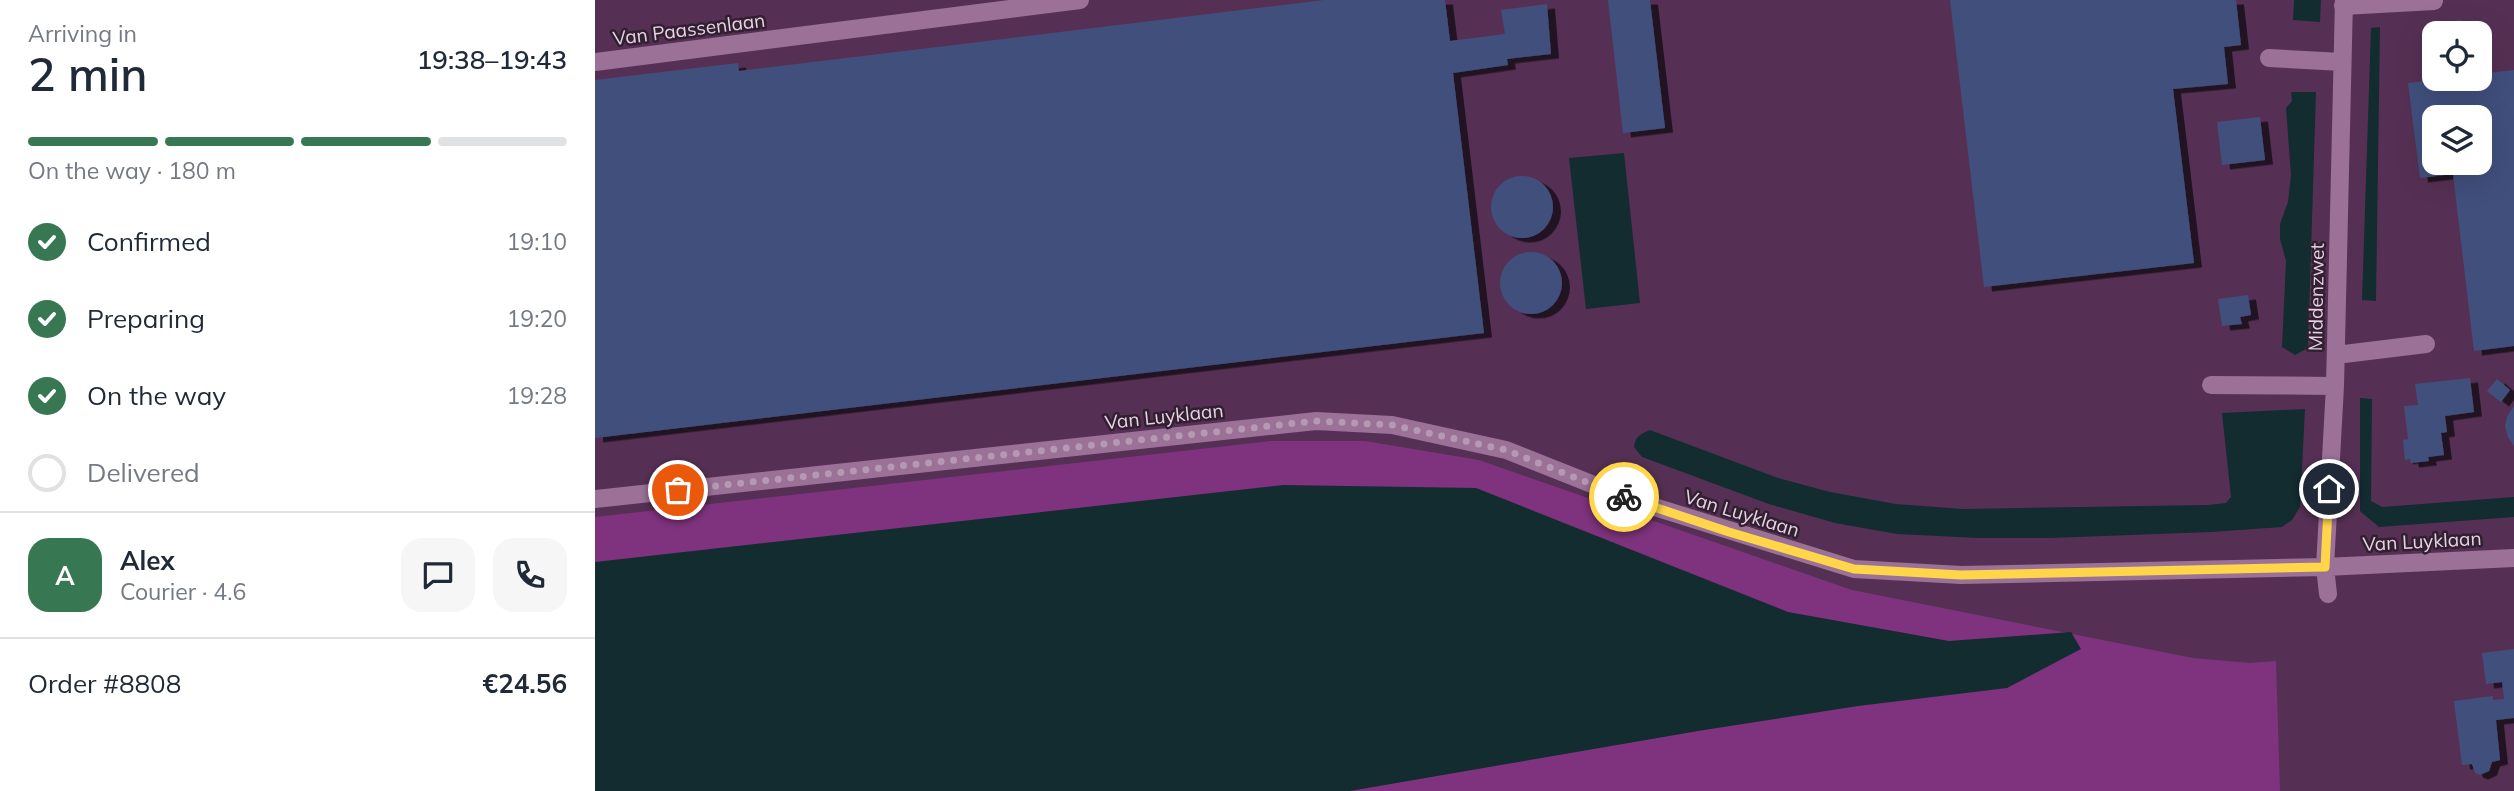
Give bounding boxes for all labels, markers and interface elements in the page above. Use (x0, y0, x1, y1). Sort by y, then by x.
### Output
street label: Van Paassenlaan (612, 8, 766, 50)
text: Arriving in (28, 19, 137, 48)
map controls (2422, 21, 2492, 175)
button: locate (2422, 21, 2492, 91)
text: 19:38–19:43 (417, 43, 567, 76)
text: 2 min (28, 45, 147, 103)
button: layers (2422, 105, 2492, 175)
text: On the way · 180 m (28, 156, 236, 185)
icon: check (28, 223, 66, 261)
text: Confirmed (87, 225, 211, 258)
text: 19:10 (507, 227, 567, 256)
street label: Middenzwet (2303, 242, 2329, 351)
icon: check (28, 300, 66, 338)
text: Preparing (87, 302, 205, 335)
text: 19:20 (507, 304, 567, 333)
icon: check (28, 377, 66, 415)
text: On the way (87, 379, 226, 412)
text: 19:28 (507, 381, 567, 410)
street label: Van Luyklaan (1104, 398, 1224, 434)
text: Delivered (87, 456, 200, 489)
pin (2299, 459, 2359, 519)
pin (648, 460, 708, 520)
courier (1589, 462, 1659, 532)
icon: home (2310, 470, 2348, 508)
icon: bag (659, 471, 697, 509)
icon: bike (1605, 478, 1643, 516)
street label: Van Luyklaan (1682, 484, 1802, 542)
street label: Van Luyklaan (2362, 526, 2482, 556)
button: chat (401, 538, 475, 612)
button: phone (493, 538, 567, 612)
text: Alex (120, 544, 175, 577)
text: A (55, 559, 75, 592)
text: Courier · 4.6 (120, 577, 246, 606)
text: Order #8808 (28, 667, 181, 700)
text: €24.56 (483, 667, 567, 700)

